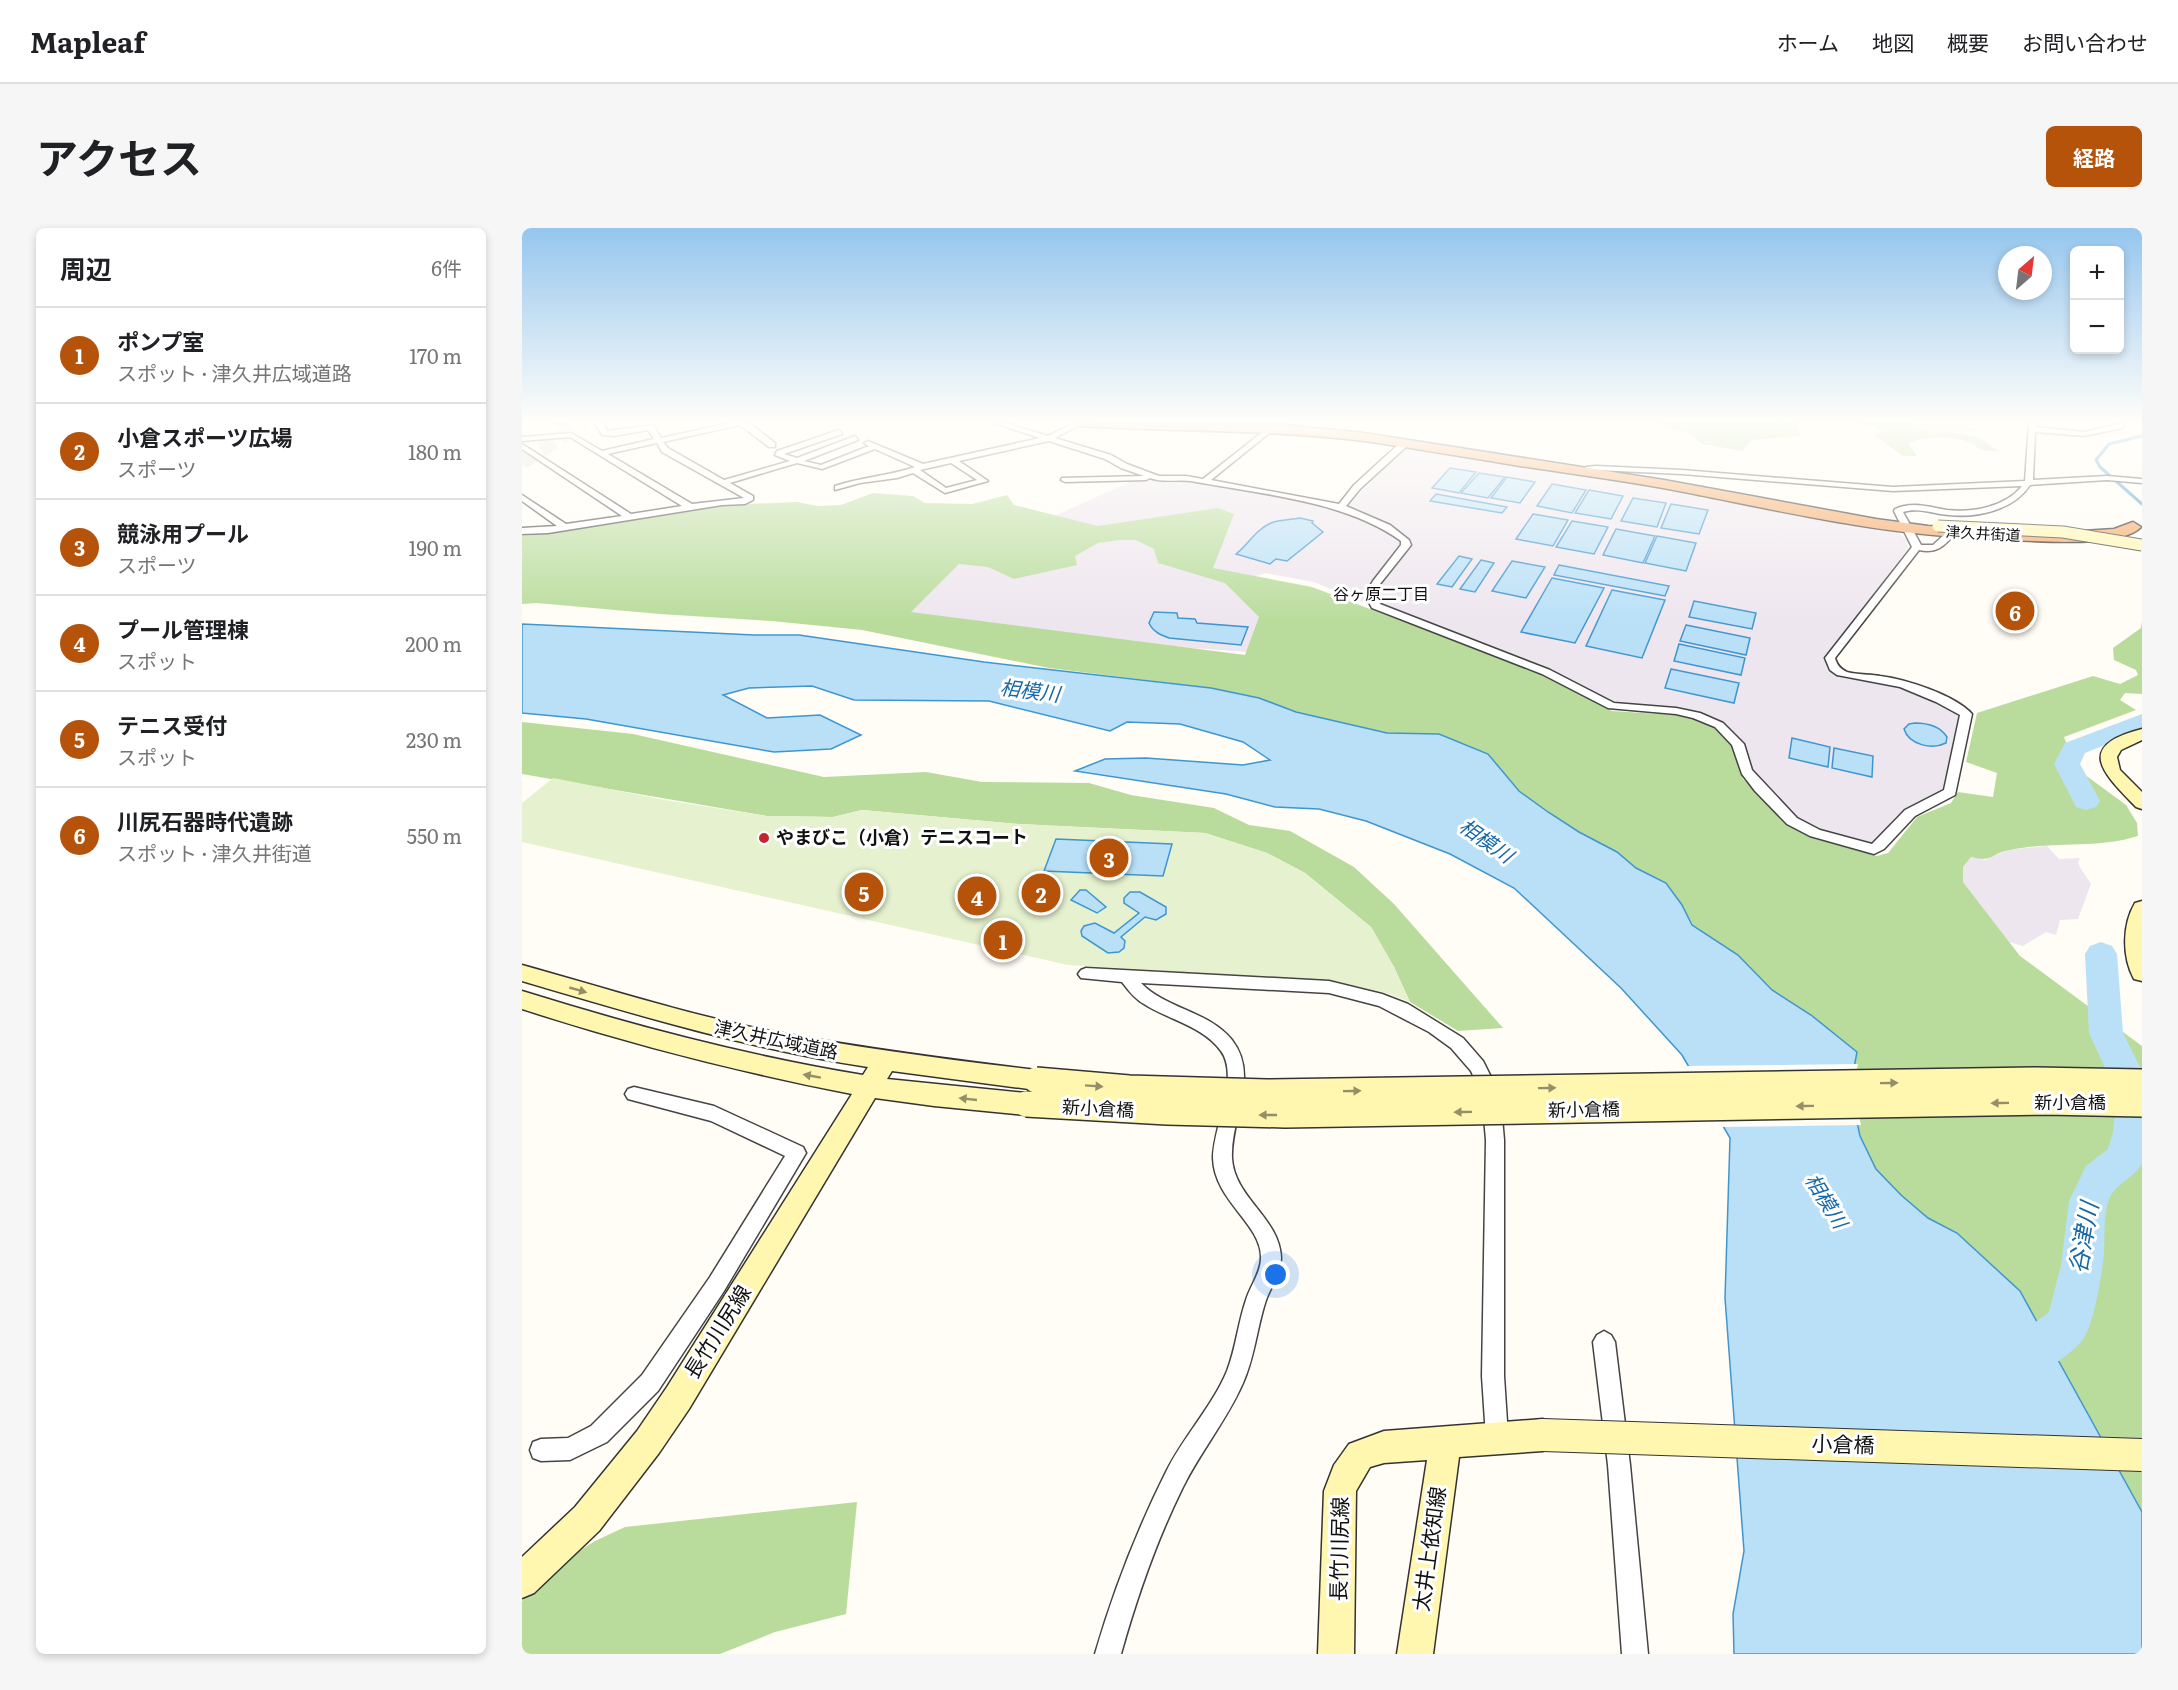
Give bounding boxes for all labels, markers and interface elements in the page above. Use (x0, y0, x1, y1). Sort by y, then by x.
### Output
text: Mapleaf (30, 20, 145, 62)
text: ホーム (1777, 26, 1839, 57)
text: 地図 (1872, 26, 1914, 57)
text: 概要 (1947, 26, 1989, 57)
text: お問い合わせ (2022, 26, 2148, 57)
text: アクセス (36, 125, 202, 187)
button: 経路 (2046, 126, 2142, 187)
north arrow (1998, 246, 2052, 300)
map controls (2070, 246, 2124, 354)
button: + (2070, 246, 2124, 300)
text: 周辺 (60, 248, 112, 287)
text: 6件 (431, 252, 462, 282)
button: − (2070, 300, 2124, 354)
text: ポンプ室 (117, 324, 204, 357)
text: 1 (75, 340, 84, 370)
text: 170 m (409, 340, 462, 370)
text: スポット · 津久井広域道路 (117, 357, 352, 387)
text: 小倉スポーツ広場 (117, 420, 293, 453)
text: 2 (74, 436, 85, 466)
text: 180 m (408, 436, 462, 466)
text: スポーツ (117, 453, 197, 483)
text: 競泳用プール (117, 516, 249, 549)
street label: 津久井街道 (1945, 519, 2021, 546)
text: 3 (74, 532, 85, 562)
text: 190 m (408, 532, 462, 562)
text: スポーツ (117, 549, 197, 579)
district label: 谷ヶ原二丁目 (1333, 581, 1429, 605)
pin: 6 (1996, 588, 2034, 634)
text: プール管理棟 (117, 612, 249, 645)
text: 4 (73, 628, 86, 658)
text: 200 m (405, 628, 462, 658)
text: スポット (117, 645, 197, 675)
water label: 相模川 (999, 670, 1064, 708)
text: テニス受付 (117, 708, 227, 741)
text: 5 (74, 724, 85, 754)
text: 230 m (406, 724, 462, 754)
text: スポット (117, 741, 197, 771)
text: 川尻石器時代遺跡 (117, 804, 293, 837)
water label: 相模川 (1454, 810, 1522, 870)
text: 6 (74, 820, 85, 850)
text: 550 m (407, 820, 462, 850)
place label: やまびこ（小倉）テニスコート (776, 823, 1028, 850)
marker: やまびこ（小倉）テニスコート (757, 831, 771, 845)
pin: 3 (1090, 836, 1128, 880)
text: スポット · 津久井街道 (117, 837, 312, 867)
pin: 5 (844, 870, 884, 914)
pin: 2 (1022, 870, 1060, 916)
pin: 4 (958, 874, 996, 918)
pin: 1 (984, 918, 1022, 962)
one-way arrow (569, 986, 587, 995)
street label: 津久井広域道路 (712, 1012, 841, 1065)
one-way arrow (803, 1071, 822, 1080)
one-way arrow (1880, 1078, 1899, 1088)
one-way arrow (1085, 1081, 1104, 1090)
one-way arrow (1538, 1083, 1557, 1093)
one-way arrow (1343, 1086, 1362, 1096)
street label: 新小倉橋 (2034, 1088, 2106, 1115)
street label: 新小倉橋 (1061, 1092, 1135, 1123)
one-way arrow (958, 1094, 977, 1104)
street label: 新小倉橋 (1548, 1094, 1620, 1123)
one-way arrow (1990, 1098, 2009, 1108)
one-way arrow (1795, 1102, 1814, 1111)
one-way arrow (1453, 1108, 1472, 1117)
one-way arrow (1258, 1110, 1277, 1120)
water label: 相模川 (1799, 1167, 1857, 1235)
water label: 谷津川 (2058, 1196, 2106, 1276)
your location (1261, 1260, 1290, 1289)
street label: 長竹川尻線 (675, 1278, 757, 1383)
street label: 小倉橋 (1811, 1426, 1875, 1459)
street label: 太井上依知線 (1403, 1484, 1452, 1613)
street label: 長竹川尻線 (1321, 1496, 1354, 1602)

